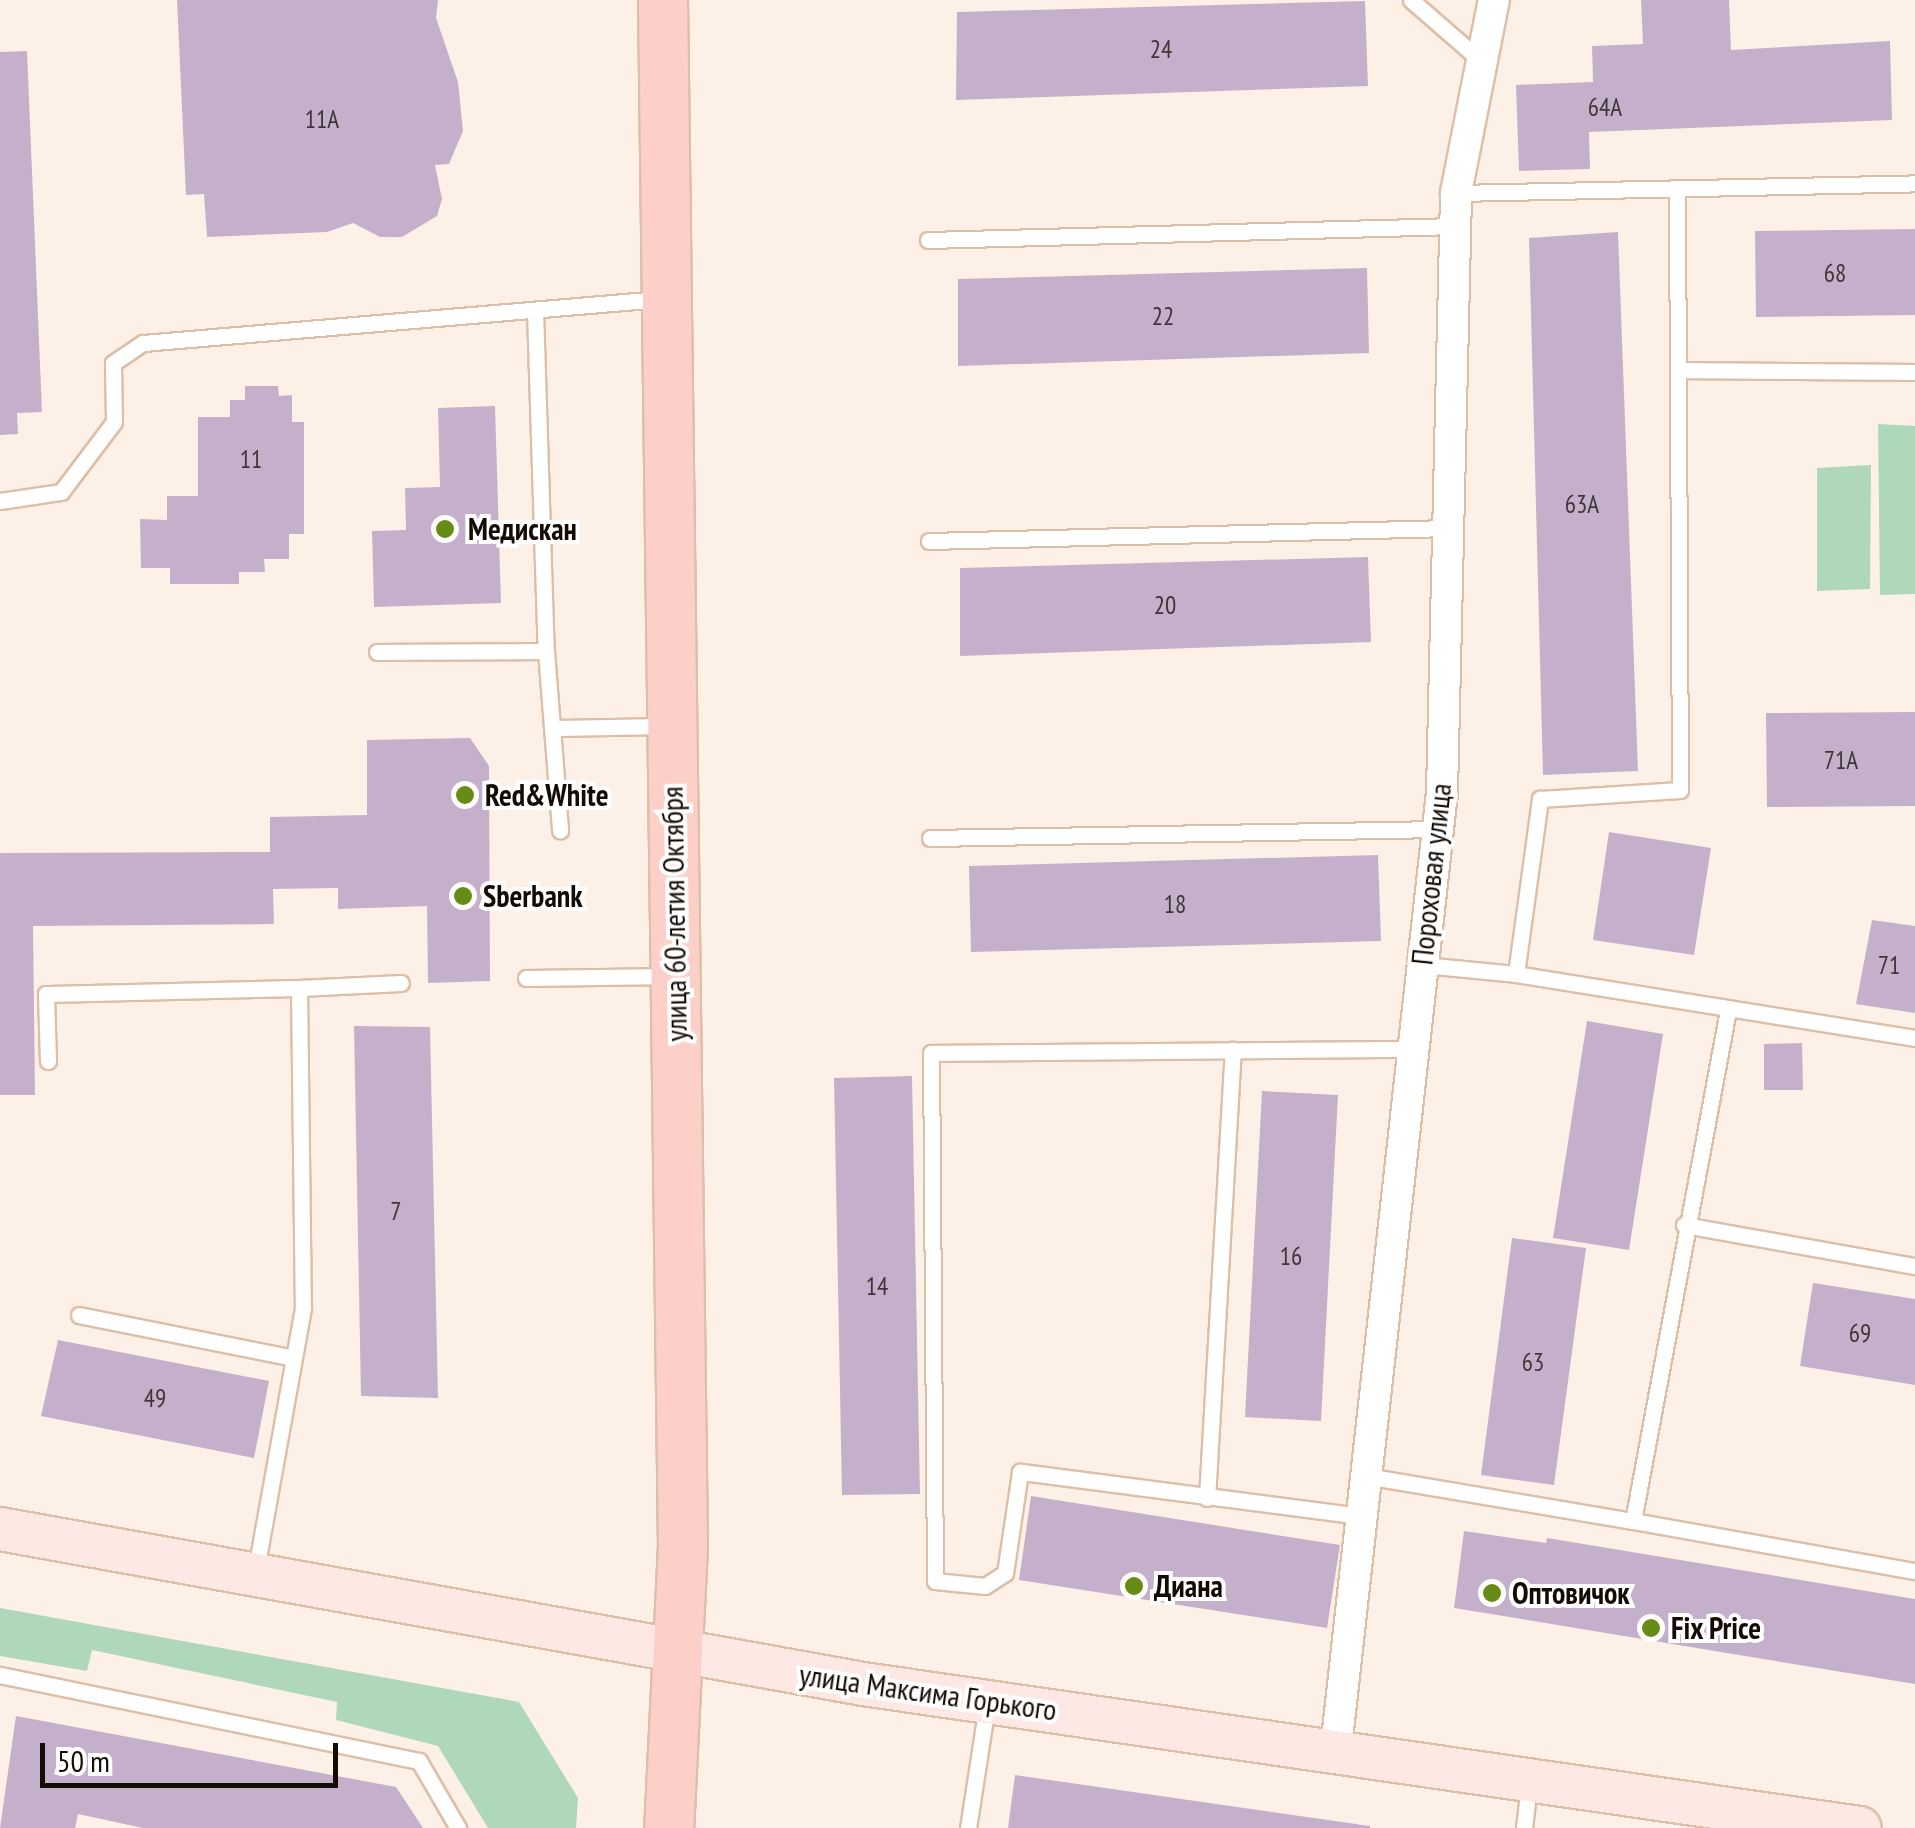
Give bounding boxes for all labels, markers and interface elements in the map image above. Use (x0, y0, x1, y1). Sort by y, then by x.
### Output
house number: 24 (1150, 34, 1172, 64)
house number: 64А (1588, 92, 1622, 122)
house number: 11А (305, 104, 339, 134)
house number: 68 (1824, 258, 1846, 288)
house number: 22 (1152, 301, 1174, 331)
house number: 11 (240, 444, 262, 474)
house number: 63А (1565, 489, 1599, 519)
place label: Медискан (468, 511, 577, 547)
marker: Медискан (432, 516, 458, 542)
house number: 20 (1154, 590, 1176, 620)
house number: 71А (1824, 745, 1858, 775)
place label: Red&White (485, 777, 609, 813)
street label: Пороховая улица (1404, 781, 1458, 967)
marker: Red&White (454, 784, 476, 806)
street label: улица 60-летия Октября (654, 786, 694, 1042)
place label: Sberbank (483, 878, 583, 914)
marker: Sberbank (452, 885, 474, 907)
house number: 18 (1164, 889, 1186, 919)
house number: 71 (1878, 950, 1900, 980)
house number: 7 (390, 1196, 402, 1226)
house number: 16 (1280, 1241, 1302, 1271)
house number: 14 (866, 1271, 888, 1301)
house number: 69 (1849, 1318, 1871, 1348)
house number: 63 (1522, 1347, 1544, 1377)
house number: 49 (144, 1383, 166, 1413)
place label: Диана (1154, 1568, 1223, 1604)
marker: Диана (1123, 1575, 1145, 1597)
place label: Оптовичок (1512, 1575, 1630, 1611)
marker: Оптовичок (1481, 1582, 1503, 1604)
place label: Fix Price (1671, 1610, 1762, 1646)
marker: Fix Price (1640, 1617, 1662, 1639)
street label: улица Максима Горького (797, 1656, 1059, 1728)
scale bar (45, 1723, 342, 1785)
text: 50 m (57, 1741, 110, 1780)

